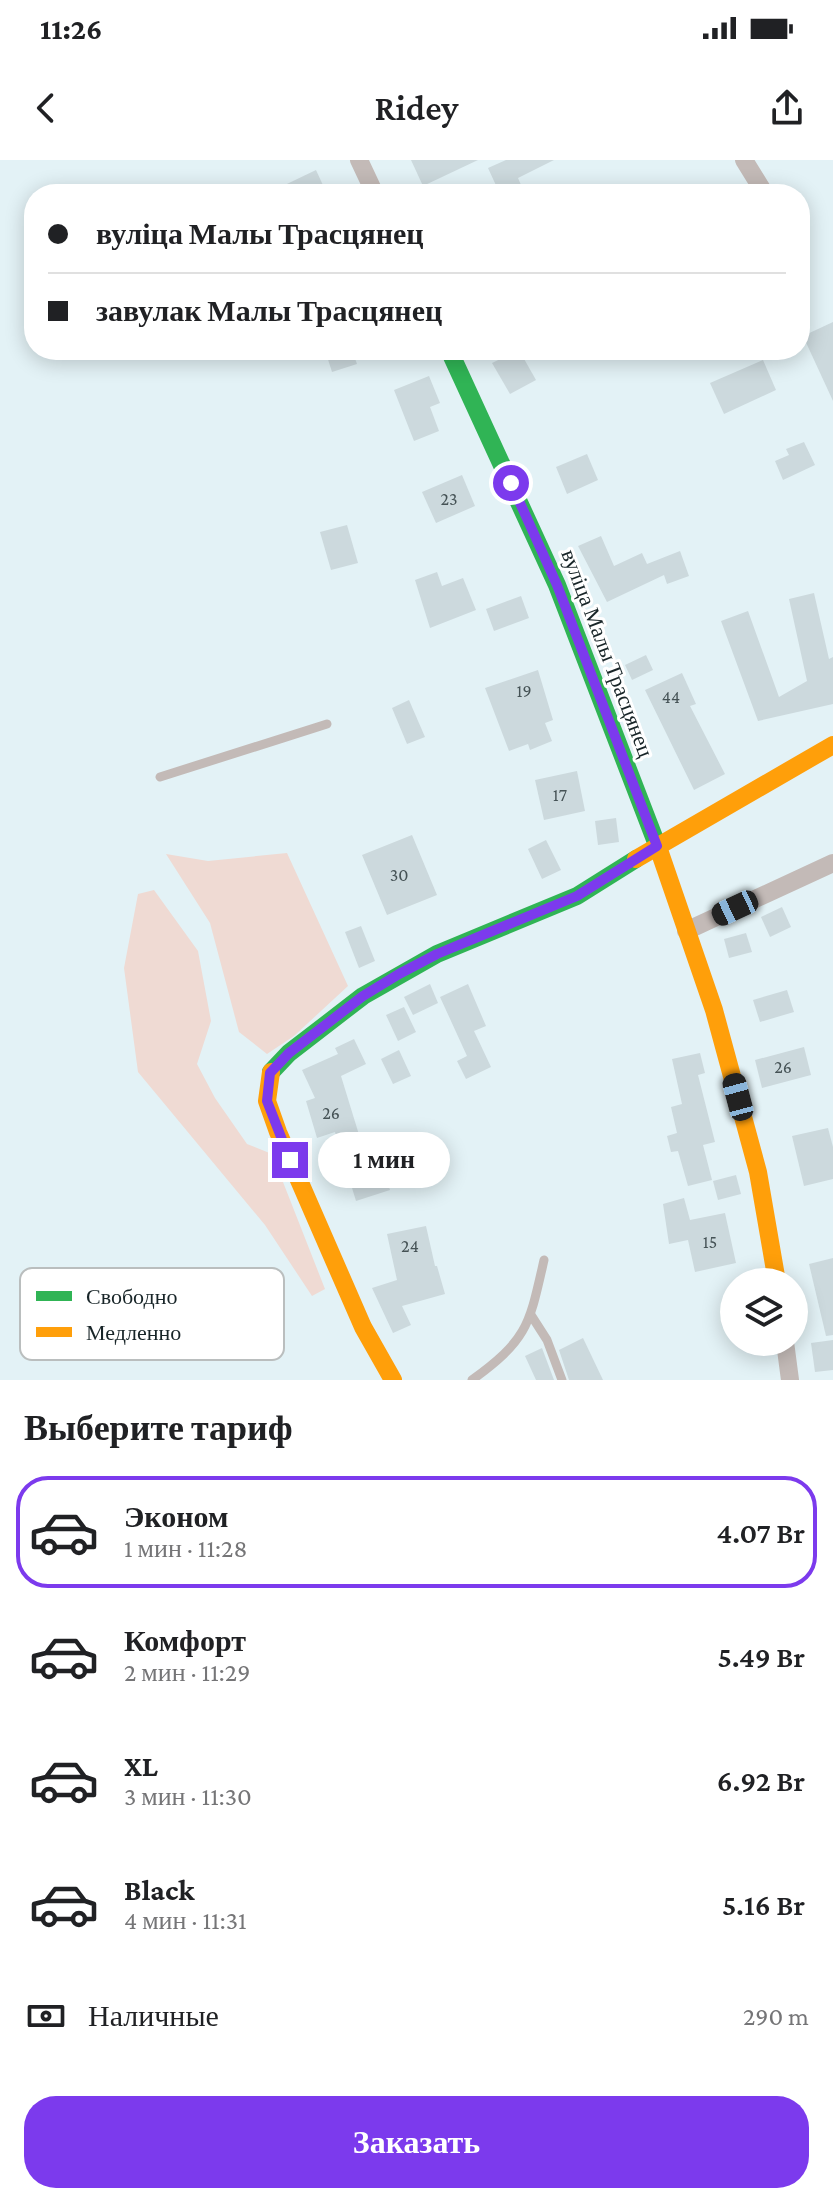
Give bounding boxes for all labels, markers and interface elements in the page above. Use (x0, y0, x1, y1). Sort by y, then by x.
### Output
text: 11:26 (40, 12, 102, 45)
icon: back (24, 86, 68, 130)
icon: share (765, 86, 809, 130)
text: Ridey (375, 88, 459, 128)
text: вуліца Малы Трасцянец (96, 217, 424, 250)
text: завулак Малы Трасцянец (96, 294, 442, 327)
route start (493, 465, 529, 501)
house number: 23 (440, 489, 458, 509)
street label: вуліца Малы Трасцянец (556, 546, 659, 761)
house number: 19 (516, 681, 532, 701)
house number: 44 (662, 687, 680, 707)
house number: 17 (553, 785, 567, 805)
house number: 30 (390, 865, 408, 885)
car (708, 887, 762, 929)
house number: 26 (774, 1057, 792, 1077)
car (720, 1071, 756, 1123)
house number: 26 (322, 1103, 340, 1123)
callout: 1 мин (318, 1132, 450, 1188)
route end (272, 1142, 308, 1178)
text: 1 мин (353, 1145, 415, 1174)
house number: 15 (703, 1232, 717, 1252)
house number: 24 (401, 1236, 419, 1256)
legend (20, 1268, 284, 1360)
map controls (720, 1268, 808, 1356)
button: layers (720, 1268, 808, 1356)
text: Свободно (86, 1284, 177, 1309)
text: Медленно (86, 1320, 181, 1345)
text: Выберите тариф (24, 1408, 293, 1448)
icon: car (28, 1496, 100, 1568)
text: Эконом (124, 1500, 228, 1533)
text: 4.07 Br (716, 1516, 805, 1549)
text: 1 мин · 11:28 (124, 1534, 247, 1563)
icon: car (28, 1620, 100, 1692)
text: Комфорт (124, 1624, 246, 1657)
text: 5.49 Br (718, 1640, 805, 1673)
text: 2 мин · 11:29 (124, 1658, 250, 1687)
icon: car (28, 1744, 100, 1816)
text: XL (124, 1749, 158, 1782)
text: 6.92 Br (717, 1764, 805, 1797)
text: 3 мин · 11:30 (124, 1782, 252, 1811)
icon: car (28, 1868, 100, 1940)
text: Black (124, 1873, 195, 1906)
text: 5.16 Br (722, 1888, 805, 1921)
text: 4 мин · 11:31 (124, 1906, 247, 1935)
icon: cash (24, 1994, 68, 2038)
text: Наличные (88, 1999, 219, 2032)
text: 290 m (743, 2002, 809, 2031)
button: Заказать (24, 2096, 809, 2188)

